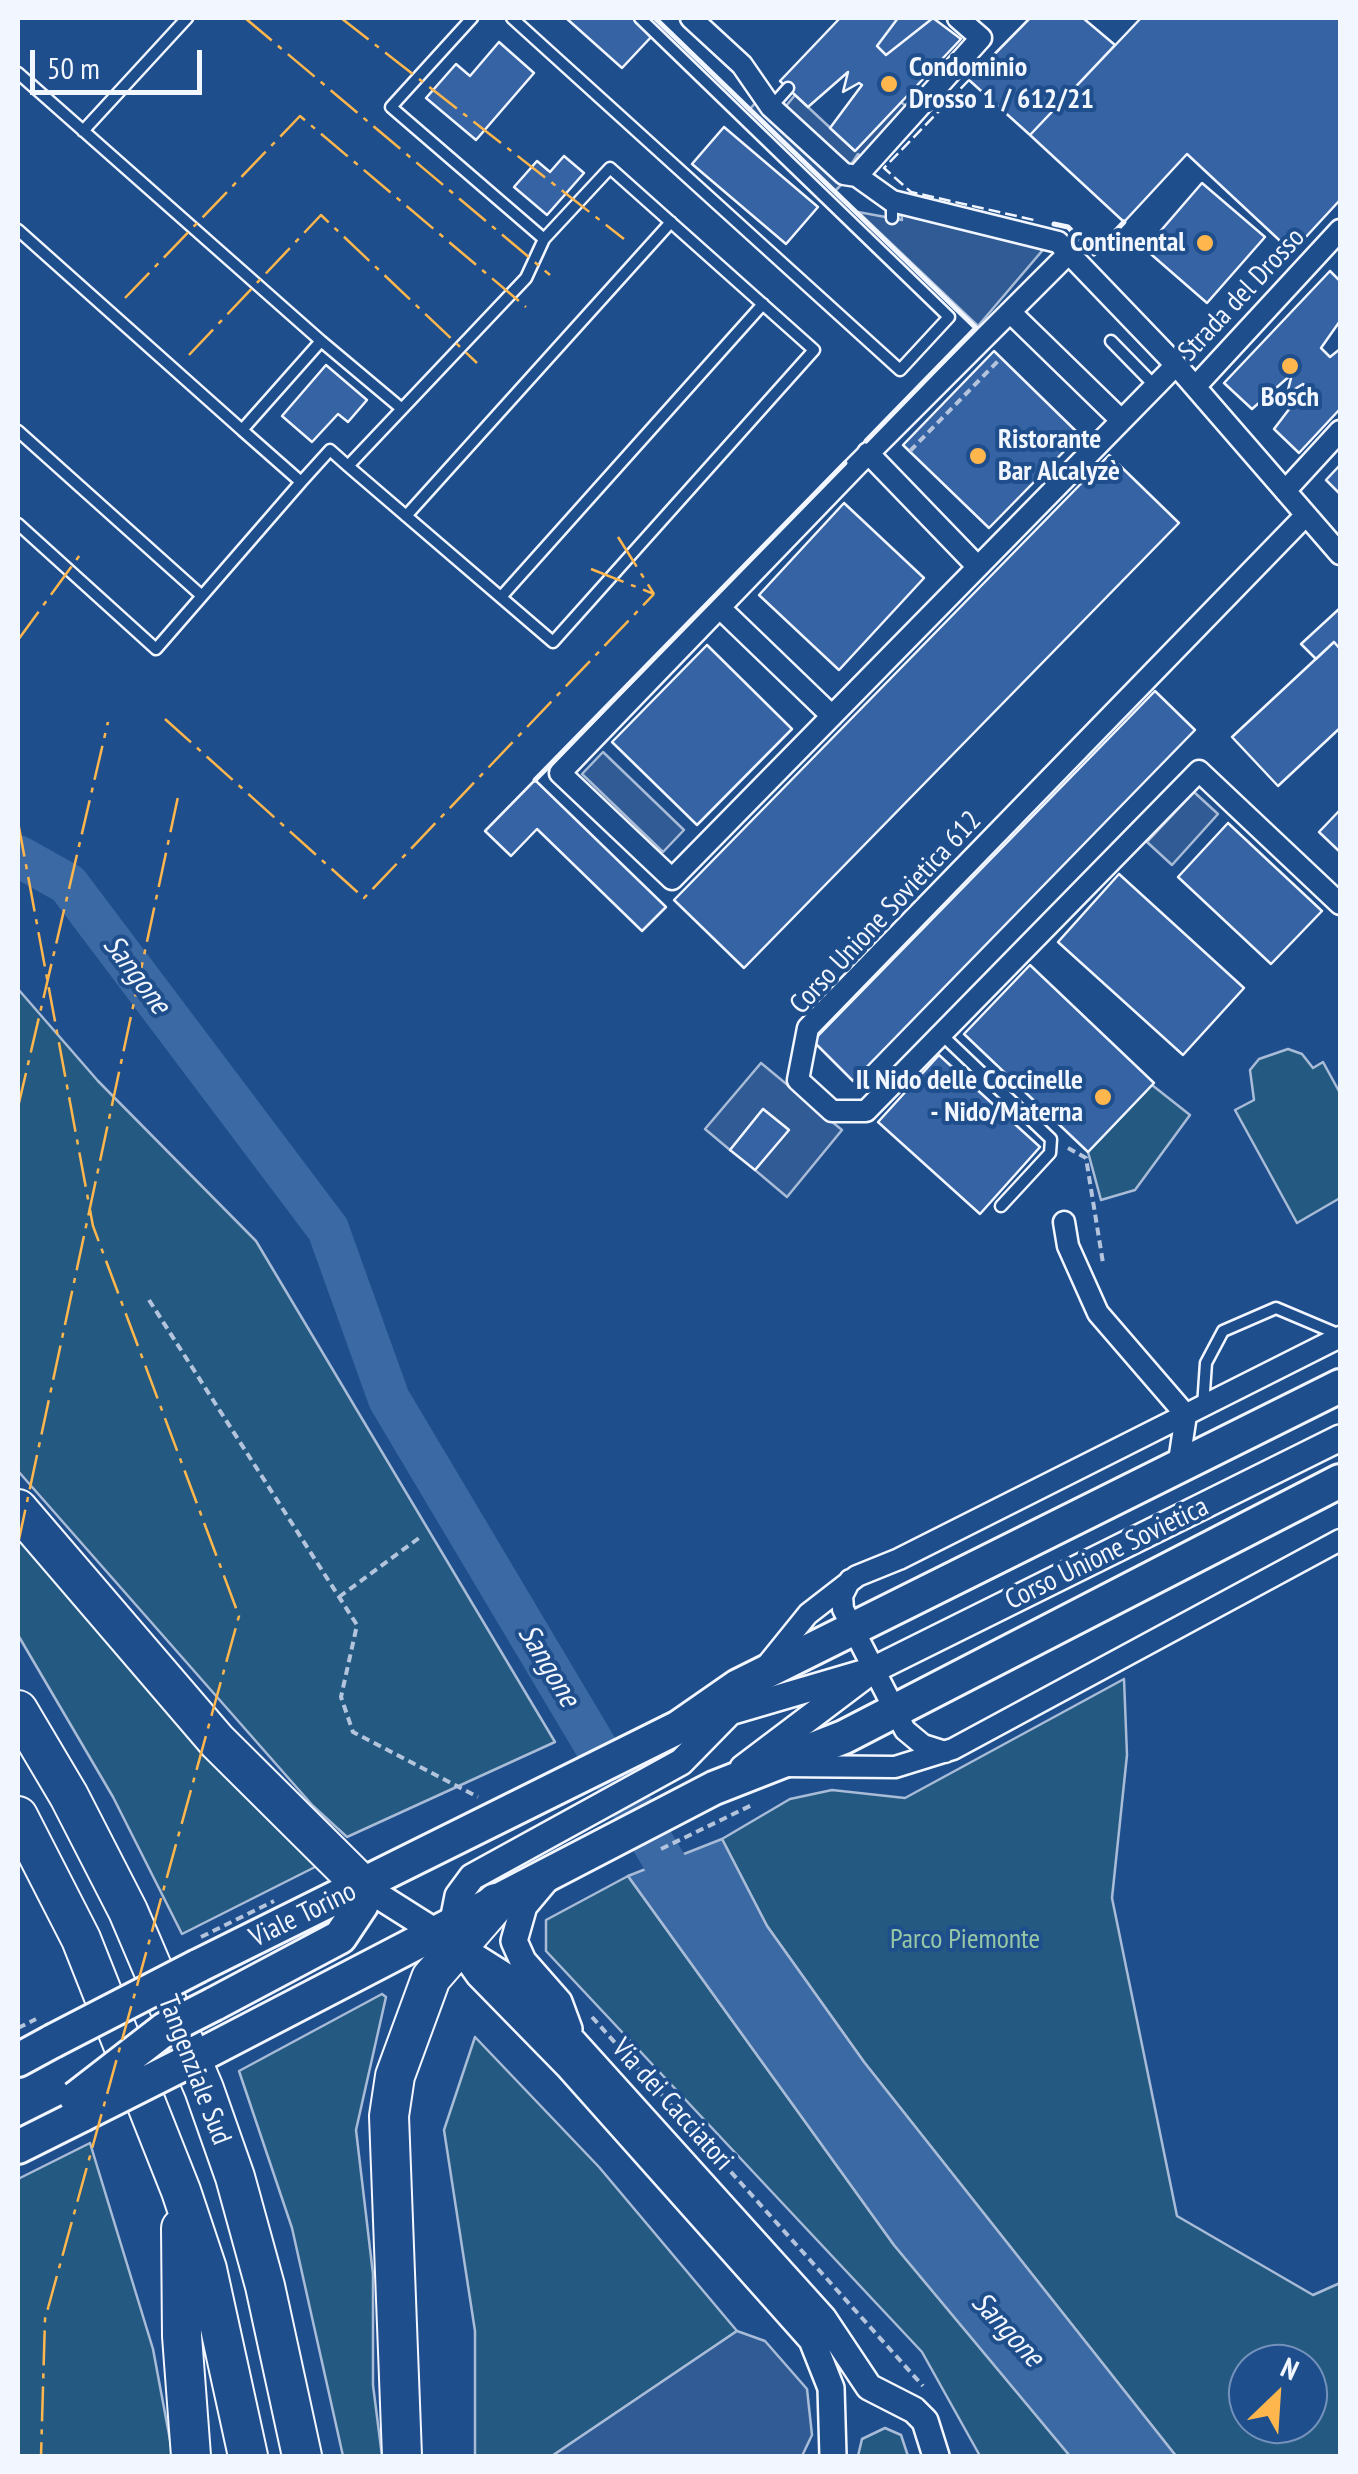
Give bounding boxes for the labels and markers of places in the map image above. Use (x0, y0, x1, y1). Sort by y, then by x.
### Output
place label: Condominio Drosso 1 / 612/21 (909, 51, 1094, 117)
marker: Condominio Drosso 1 / 612/21 (878, 73, 900, 95)
place label: Continental (1070, 226, 1185, 260)
marker: Continental (1194, 232, 1216, 254)
marker: Bosch (1279, 355, 1301, 377)
place label: Bosch (1261, 381, 1319, 415)
place label: Ristorante Bar Alcalyzè (998, 423, 1120, 489)
marker: Ristorante Bar Alcalyzè (967, 445, 989, 467)
place label: Il Nido delle Coccinelle - Nido/Materna (856, 1064, 1083, 1130)
marker: Il Nido delle Coccinelle - Nido/Materna (1092, 1086, 1114, 1108)

